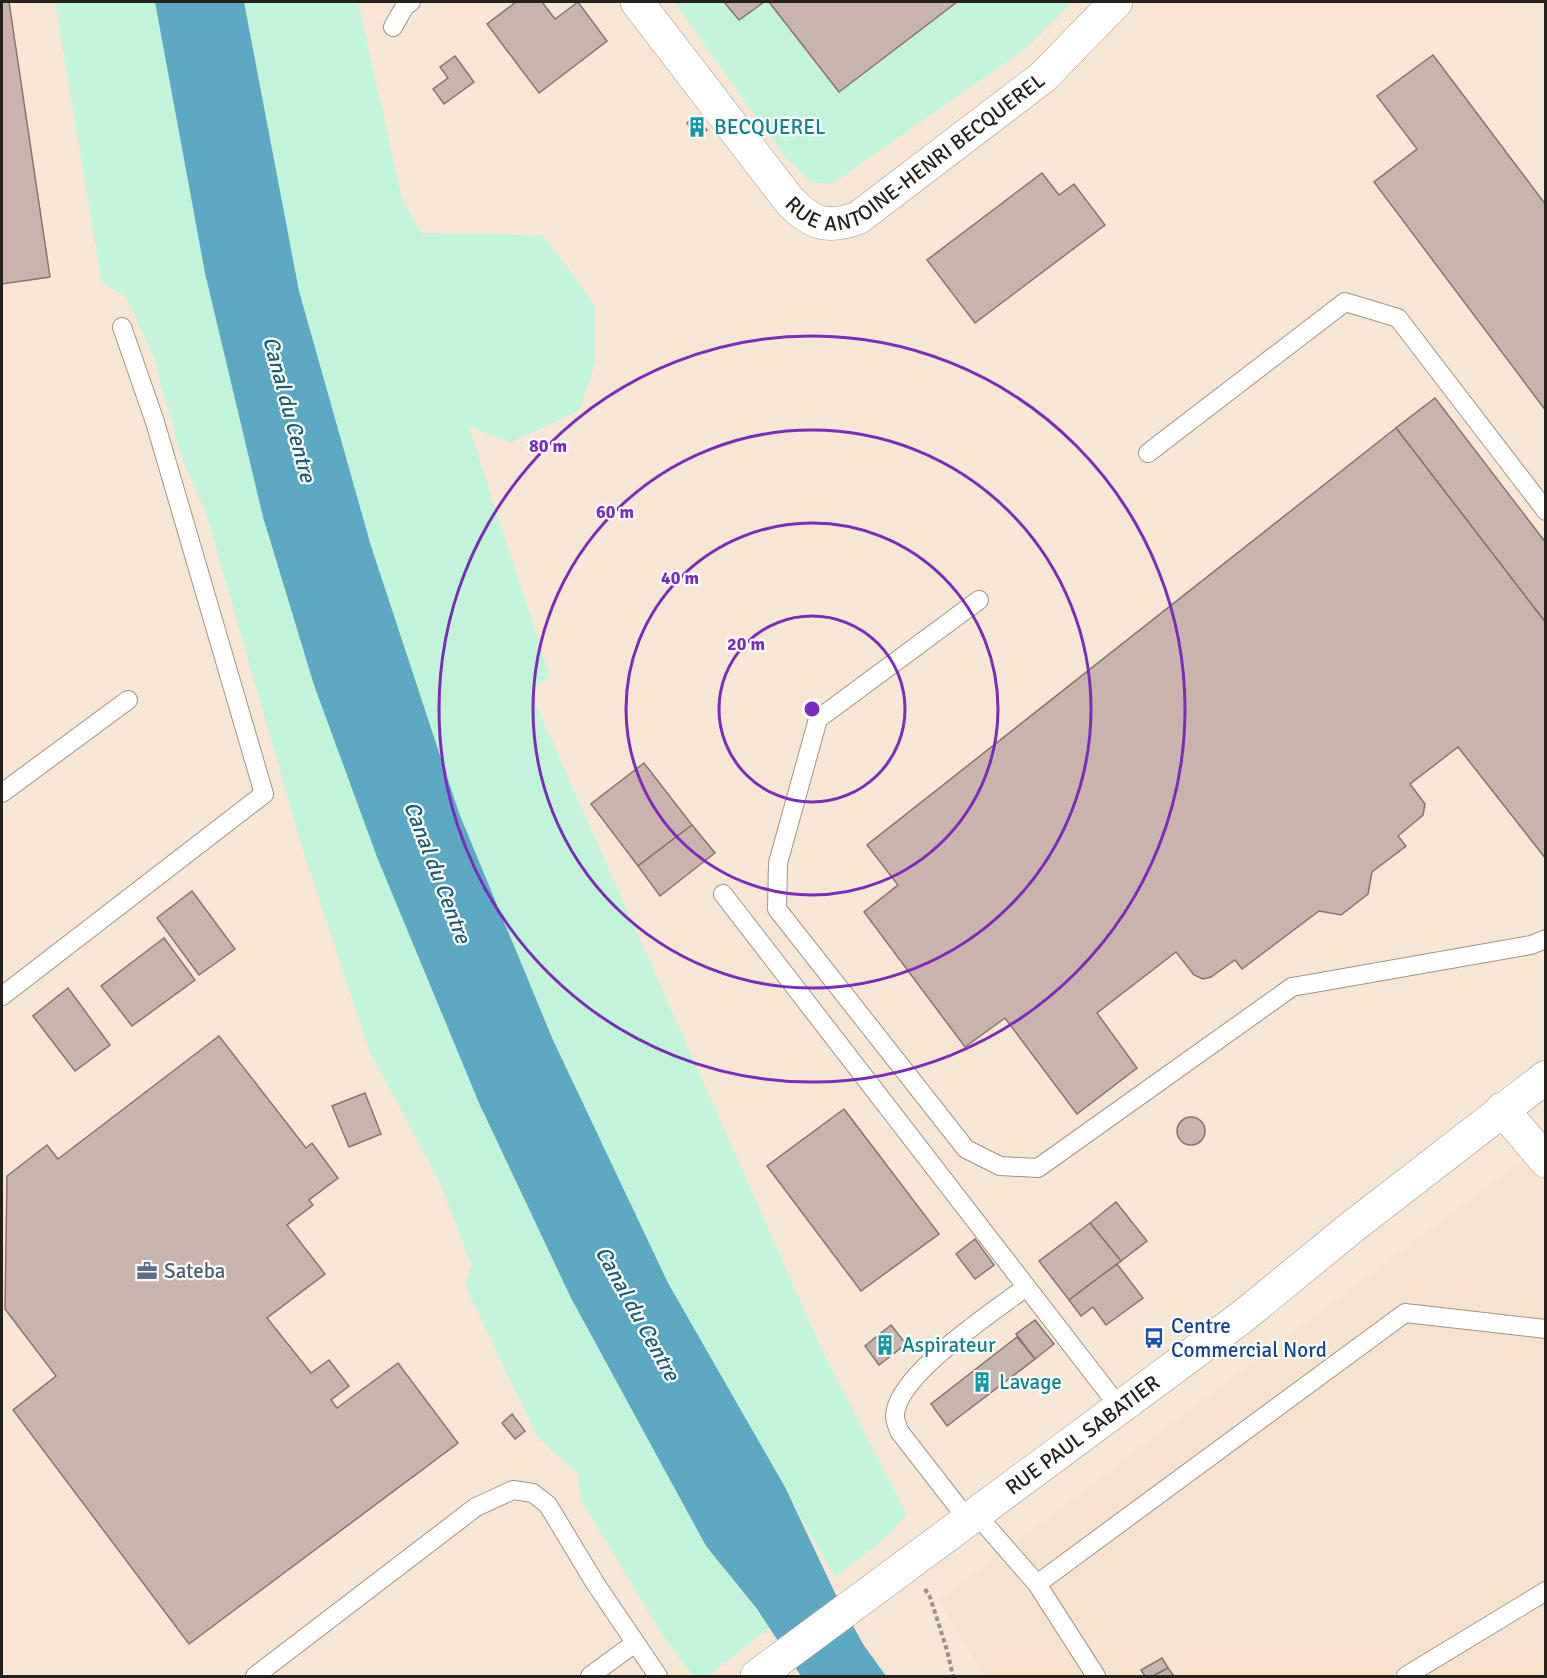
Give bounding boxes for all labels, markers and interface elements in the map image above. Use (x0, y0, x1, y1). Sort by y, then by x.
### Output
street label: RUE ANTOINE-HENRI BECQUEREL (780, 67, 1050, 237)
place label: BECQUEREL (714, 114, 826, 140)
building icon: BECQUEREL (685, 115, 709, 139)
water label: Canal du Centre (257, 333, 322, 486)
text: 80 m (529, 435, 567, 457)
text: 60 m (596, 501, 634, 523)
text: 40 m (661, 567, 699, 589)
text: 20 m (727, 633, 765, 655)
centre of rings (802, 699, 822, 719)
water label: Canal du Centre (398, 797, 477, 948)
water label: Canal du Centre (589, 1241, 686, 1386)
place label: Sateba (164, 1258, 225, 1284)
office icon: Sateba (135, 1259, 159, 1283)
place label: Centre Commercial Nord (1171, 1313, 1327, 1363)
bus stop icon: Centre Commercial Nord (1142, 1326, 1166, 1350)
place label: Aspirateur (902, 1332, 996, 1358)
building icon: Aspirateur (873, 1333, 897, 1357)
place label: Lavage (999, 1369, 1062, 1395)
street label: RUE PAUL SABATIER (1000, 1369, 1165, 1501)
building icon: Lavage (970, 1370, 994, 1394)

